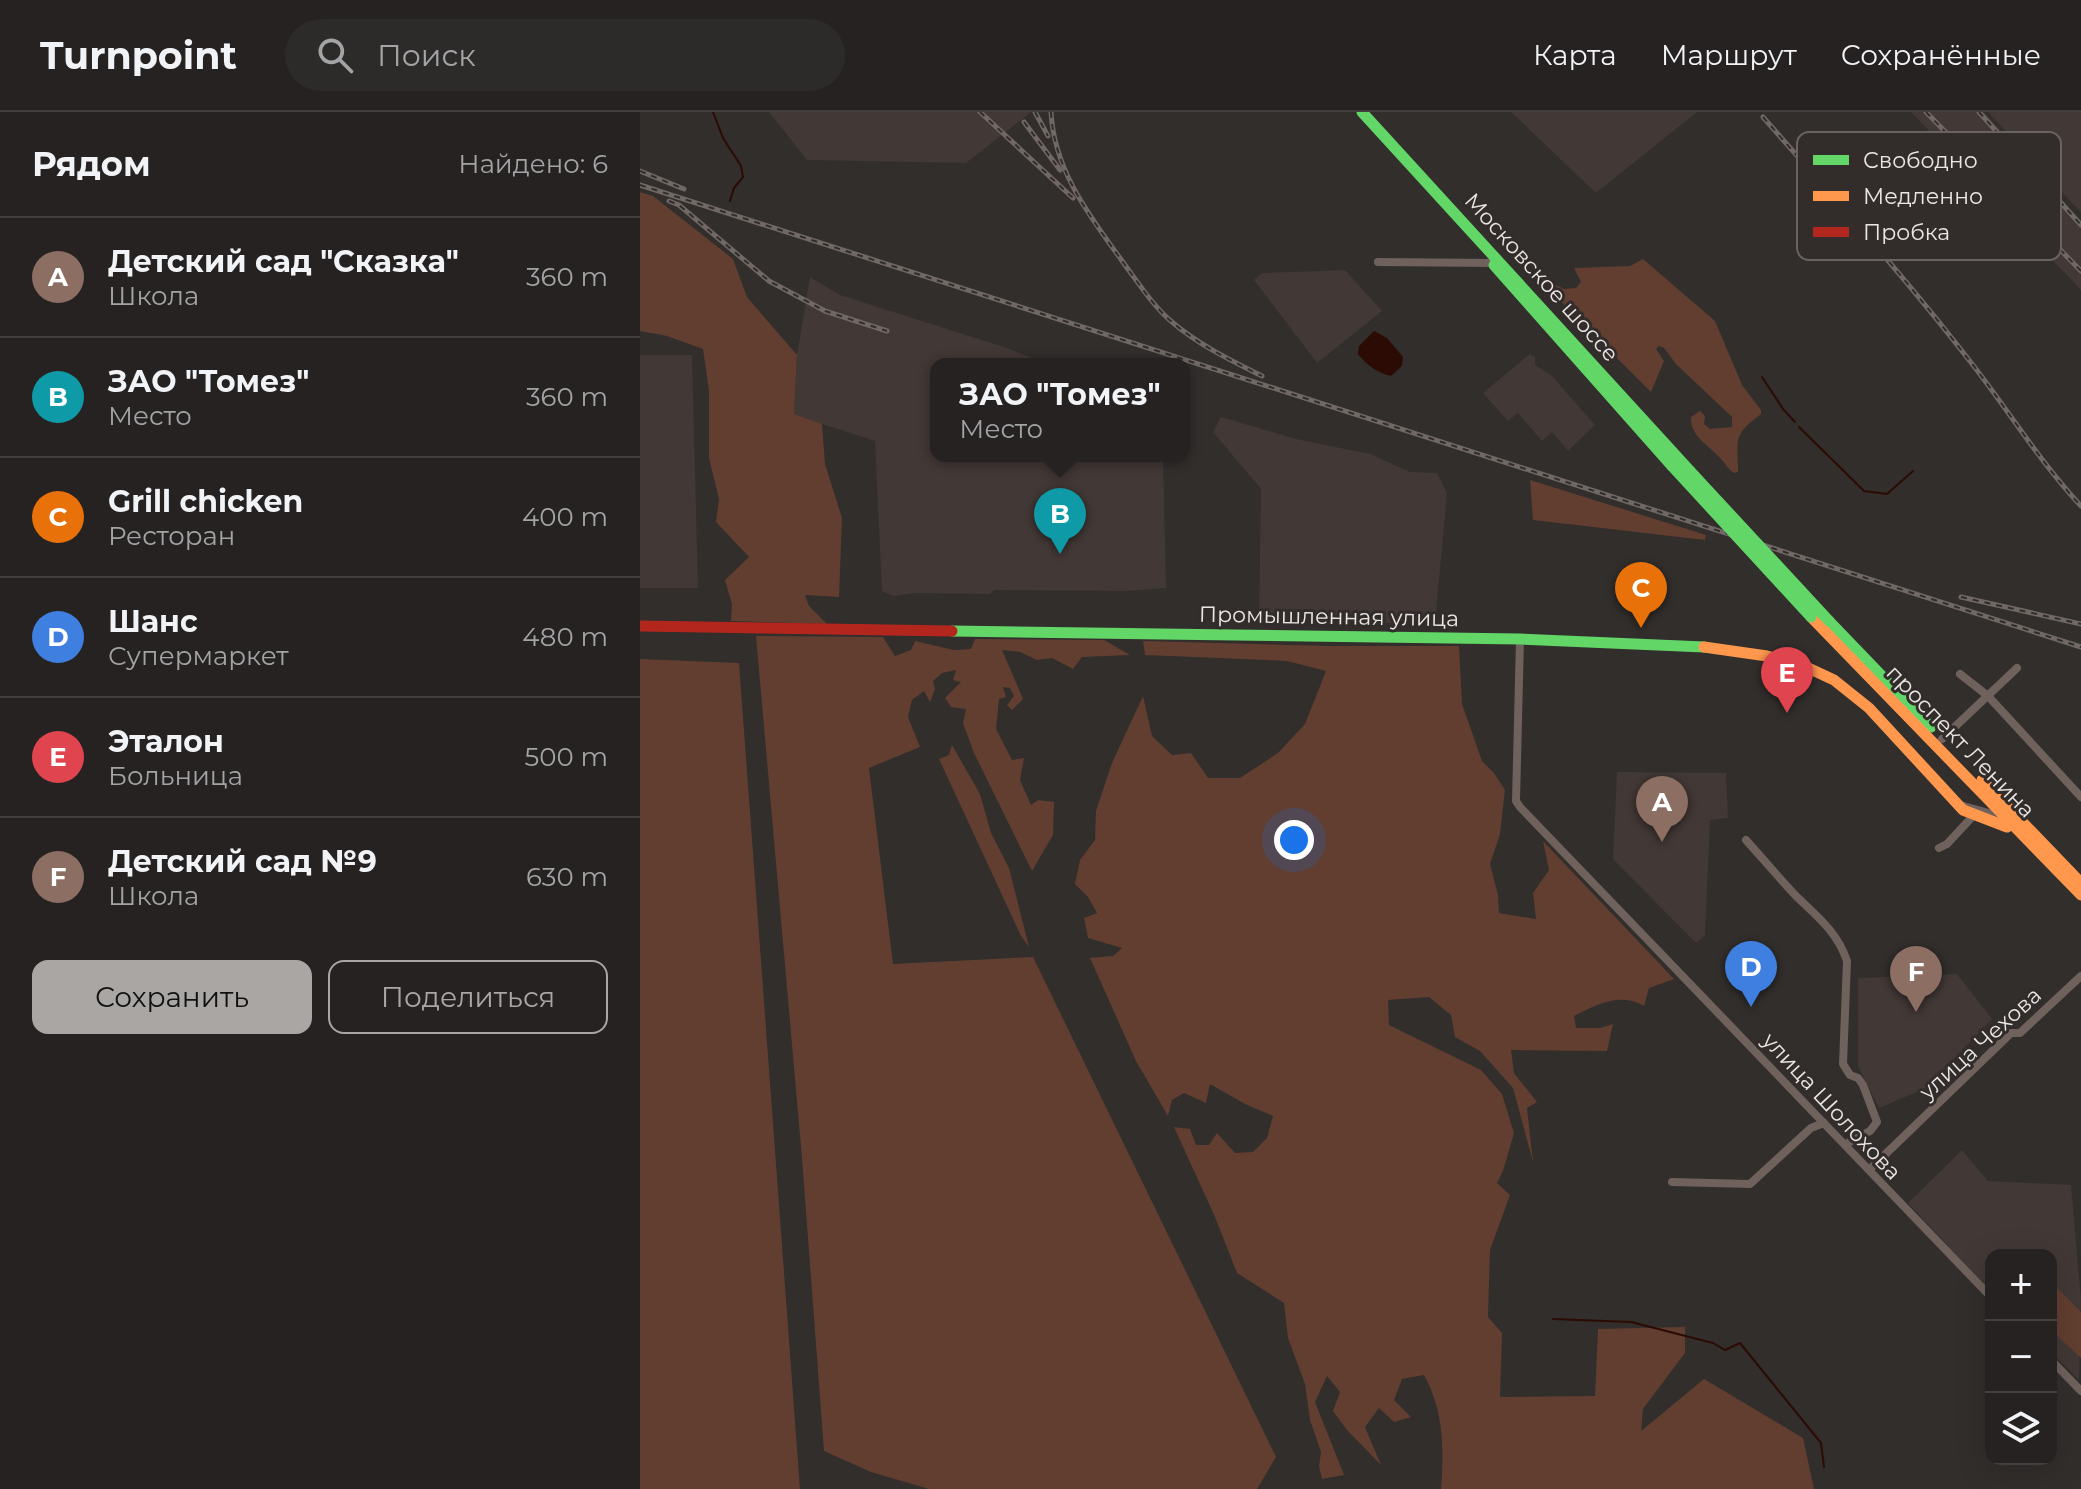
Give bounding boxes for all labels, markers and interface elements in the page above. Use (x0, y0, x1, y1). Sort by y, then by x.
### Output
search box (285, 19, 845, 91)
text: Turnpoint (40, 32, 237, 79)
icon: search (313, 33, 357, 77)
text: Поиск (377, 37, 476, 74)
text: Карта (1533, 38, 1617, 72)
text: Маршрут (1661, 38, 1797, 72)
text: Сохранённые (1841, 38, 2041, 72)
legend (1797, 132, 2061, 260)
text: Рядом (32, 143, 151, 185)
text: Свободно (1863, 147, 1978, 174)
text: Найдено: 6 (458, 148, 608, 180)
text: Медленно (1863, 183, 1983, 210)
street label: Московское шоссе (1459, 187, 1625, 367)
text: Пробка (1863, 219, 1950, 246)
text: Детский сад "Сказка" (108, 243, 459, 280)
text: A (48, 261, 68, 293)
text: 360 m (526, 261, 608, 293)
text: Школа (108, 280, 199, 312)
popup (930, 358, 1190, 462)
text: ЗАО "Томез" (108, 363, 309, 400)
text: ЗАО "Томез" (959, 376, 1161, 413)
text: B (48, 381, 68, 413)
text: 360 m (526, 381, 608, 413)
text: Место (108, 400, 192, 432)
text: Место (959, 413, 1043, 445)
text: Grill chicken (108, 483, 303, 520)
pin: B (1034, 488, 1086, 554)
text: C (49, 501, 67, 533)
text: 400 m (522, 501, 608, 533)
text: Ресторан (108, 520, 235, 552)
pin: C (1615, 562, 1667, 628)
street label: Промышленная улица (1199, 601, 1459, 632)
text: Шанс (108, 603, 198, 640)
text: D (47, 621, 69, 653)
text: 480 m (522, 621, 608, 653)
text: Супермаркет (108, 640, 289, 672)
pin: E (1761, 647, 1813, 713)
street label: проспект Ленина (1881, 659, 2041, 823)
text: Эталон (108, 723, 224, 760)
text: E (49, 741, 67, 773)
text: 500 m (524, 741, 608, 773)
text: Больница (108, 760, 243, 792)
pin: A (1636, 776, 1688, 842)
your location (1274, 820, 1314, 860)
text: Детский сад №9 (108, 843, 377, 880)
text: F (50, 861, 66, 893)
text: 630 m (526, 861, 608, 893)
text: Школа (108, 880, 199, 912)
pin: D (1725, 941, 1777, 1007)
pin: F (1890, 946, 1942, 1012)
button: Сохранить (32, 960, 312, 1034)
button: Поделиться (328, 960, 608, 1034)
street label: улица Чехова (1913, 982, 2047, 1106)
street label: улица Шолохова (1756, 1026, 1907, 1186)
map controls (1985, 1249, 2057, 1465)
button: + (1985, 1249, 2057, 1321)
button: − (1985, 1321, 2057, 1393)
button: layers (1985, 1393, 2057, 1465)

